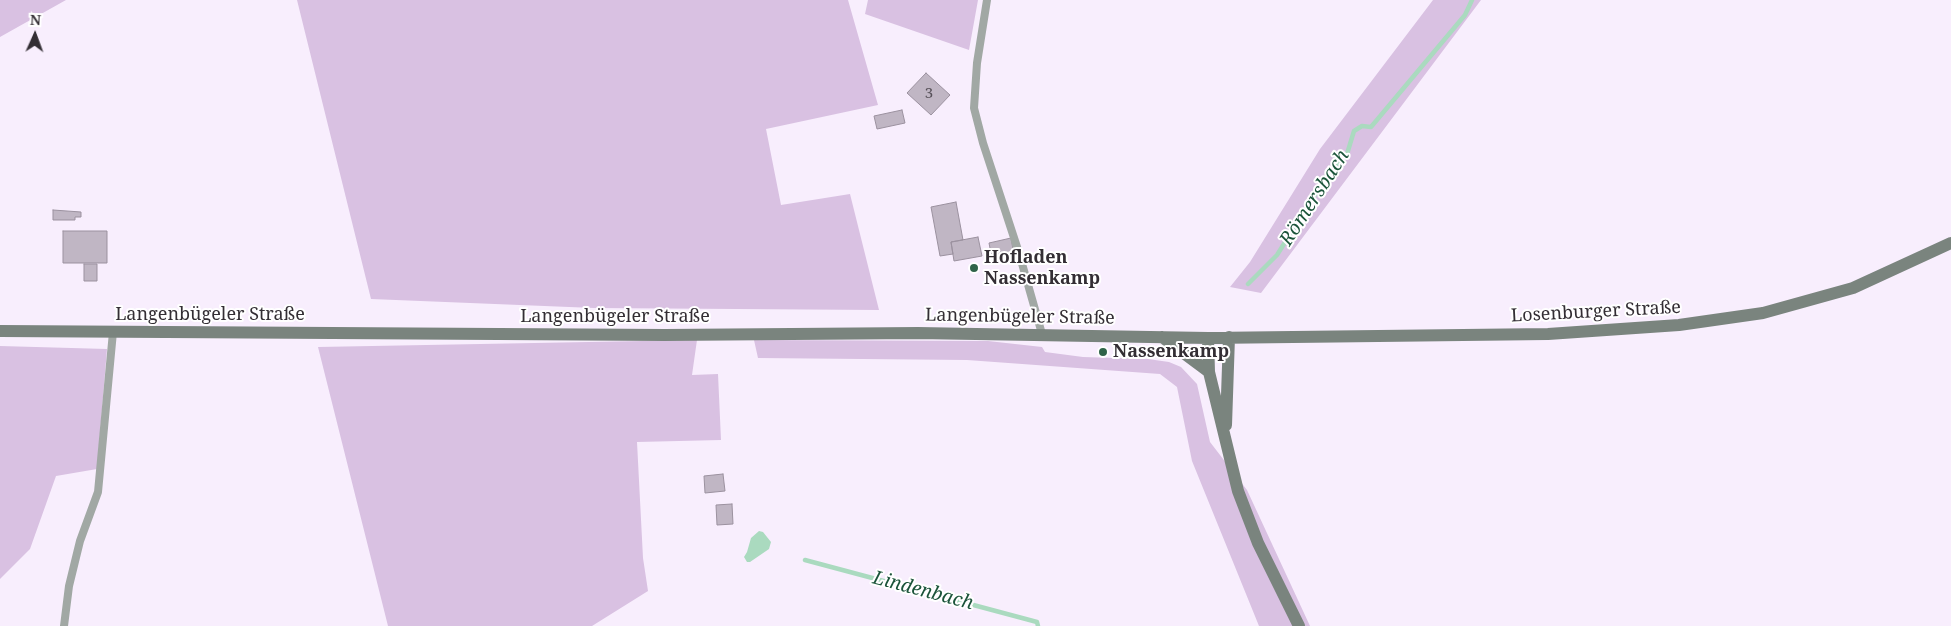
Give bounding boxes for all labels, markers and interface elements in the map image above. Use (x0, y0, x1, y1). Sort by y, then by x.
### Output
north arrow (10, 10, 60, 60)
text: N (30, 10, 41, 29)
house number: 3 (925, 85, 933, 103)
water label: Römersbach (1276, 146, 1354, 250)
place label: Hofladen Nassenkamp (984, 247, 1100, 290)
marker: Hofladen Nassenkamp (968, 262, 980, 274)
street label: Losenburger Straße (1511, 297, 1681, 327)
street label: Langenbügeler Straße (115, 304, 305, 326)
street label: Langenbügeler Straße (925, 305, 1115, 329)
street label: Langenbügeler Straße (520, 306, 710, 328)
place label: Nassenkamp (1113, 341, 1229, 363)
marker: Nassenkamp (1097, 346, 1109, 358)
water label: Lindenbach (870, 567, 976, 615)

